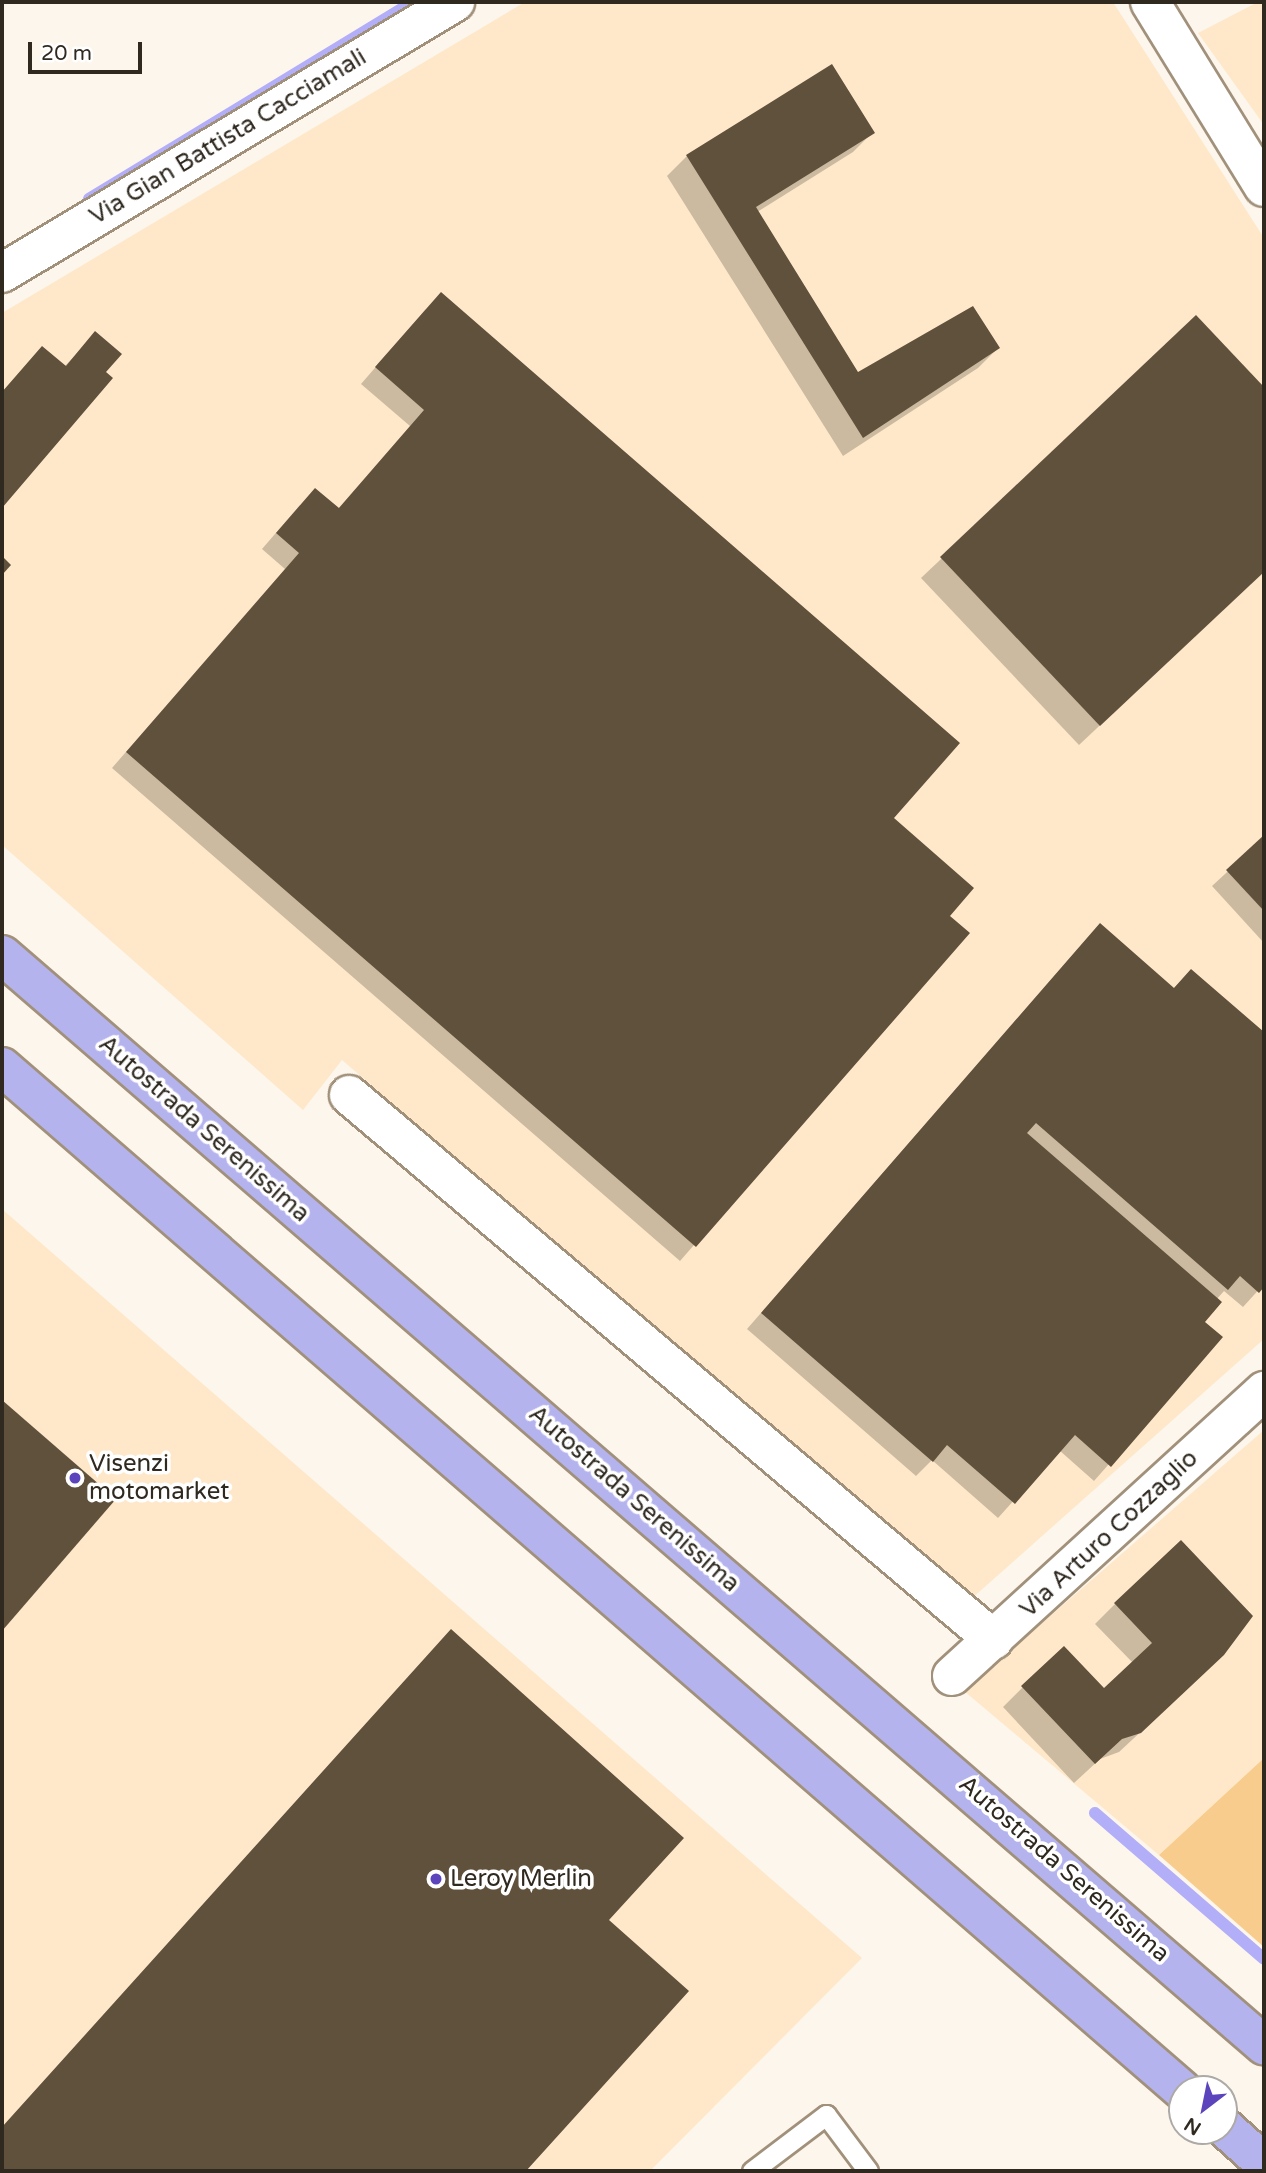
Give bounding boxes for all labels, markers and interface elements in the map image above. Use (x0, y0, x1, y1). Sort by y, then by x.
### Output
scale bar (32, 28, 145, 72)
text: 20 m (41, 41, 92, 66)
street label: Via Gian Battista Cacciamali (84, 43, 372, 231)
street label: Autostrada Serenissima (93, 1030, 315, 1228)
street label: Autostrada Serenissima (523, 1400, 745, 1598)
street label: Via Arturo Cozzaglio (1014, 1444, 1204, 1624)
place label: Visenzi motomarket (89, 1450, 229, 1506)
marker: Visenzi motomarket (67, 1470, 83, 1486)
street label: Autostrada Serenissima (953, 1770, 1175, 1968)
place label: Leroy Merlin (450, 1865, 592, 1893)
marker: Leroy Merlin (428, 1871, 444, 1887)
north arrow (1168, 2075, 1238, 2145)
text: N (1181, 2113, 1205, 2139)

